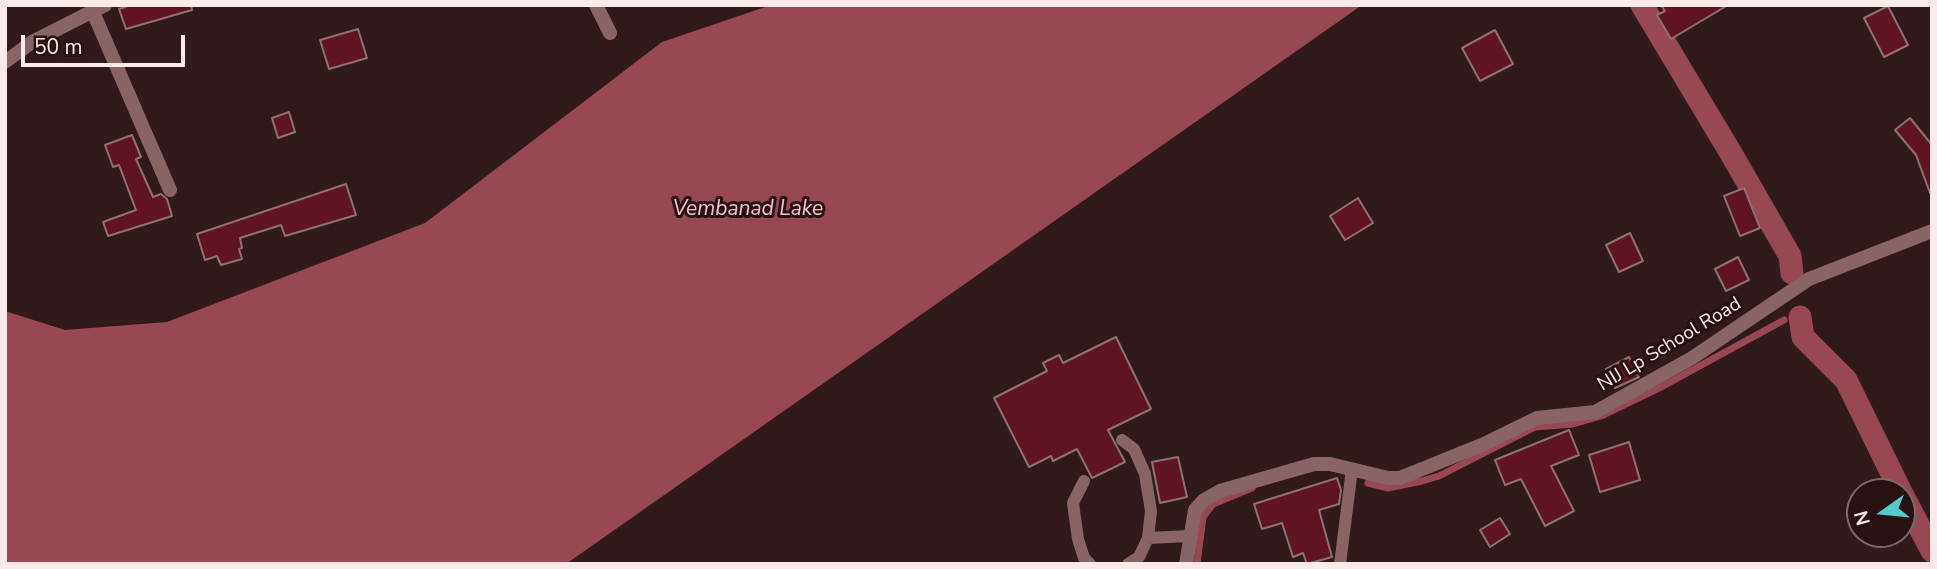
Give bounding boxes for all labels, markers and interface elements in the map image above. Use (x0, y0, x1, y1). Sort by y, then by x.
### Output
scale bar (24, 21, 189, 65)
text: 50 m (34, 33, 83, 61)
water label: Vembanad Lake (673, 197, 823, 223)
street label: NIJ Lp School Road (1594, 293, 1746, 397)
north arrow (1846, 478, 1916, 548)
text: N (1848, 508, 1877, 528)

